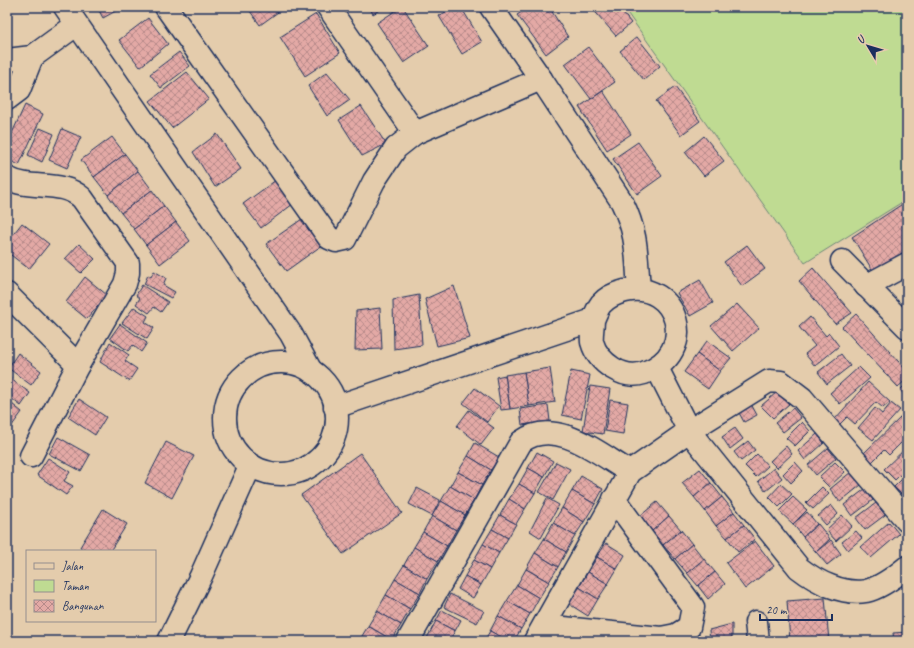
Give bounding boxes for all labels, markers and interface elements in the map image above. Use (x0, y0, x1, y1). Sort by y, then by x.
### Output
north arrow (848, 26, 888, 66)
text: U (853, 31, 869, 46)
legend (26, 550, 156, 622)
text: Jalan (61, 558, 84, 574)
text: Taman (62, 578, 89, 594)
scale bar (760, 596, 832, 622)
text: Bangunan (62, 598, 104, 614)
text: 20 m (766, 602, 788, 618)

